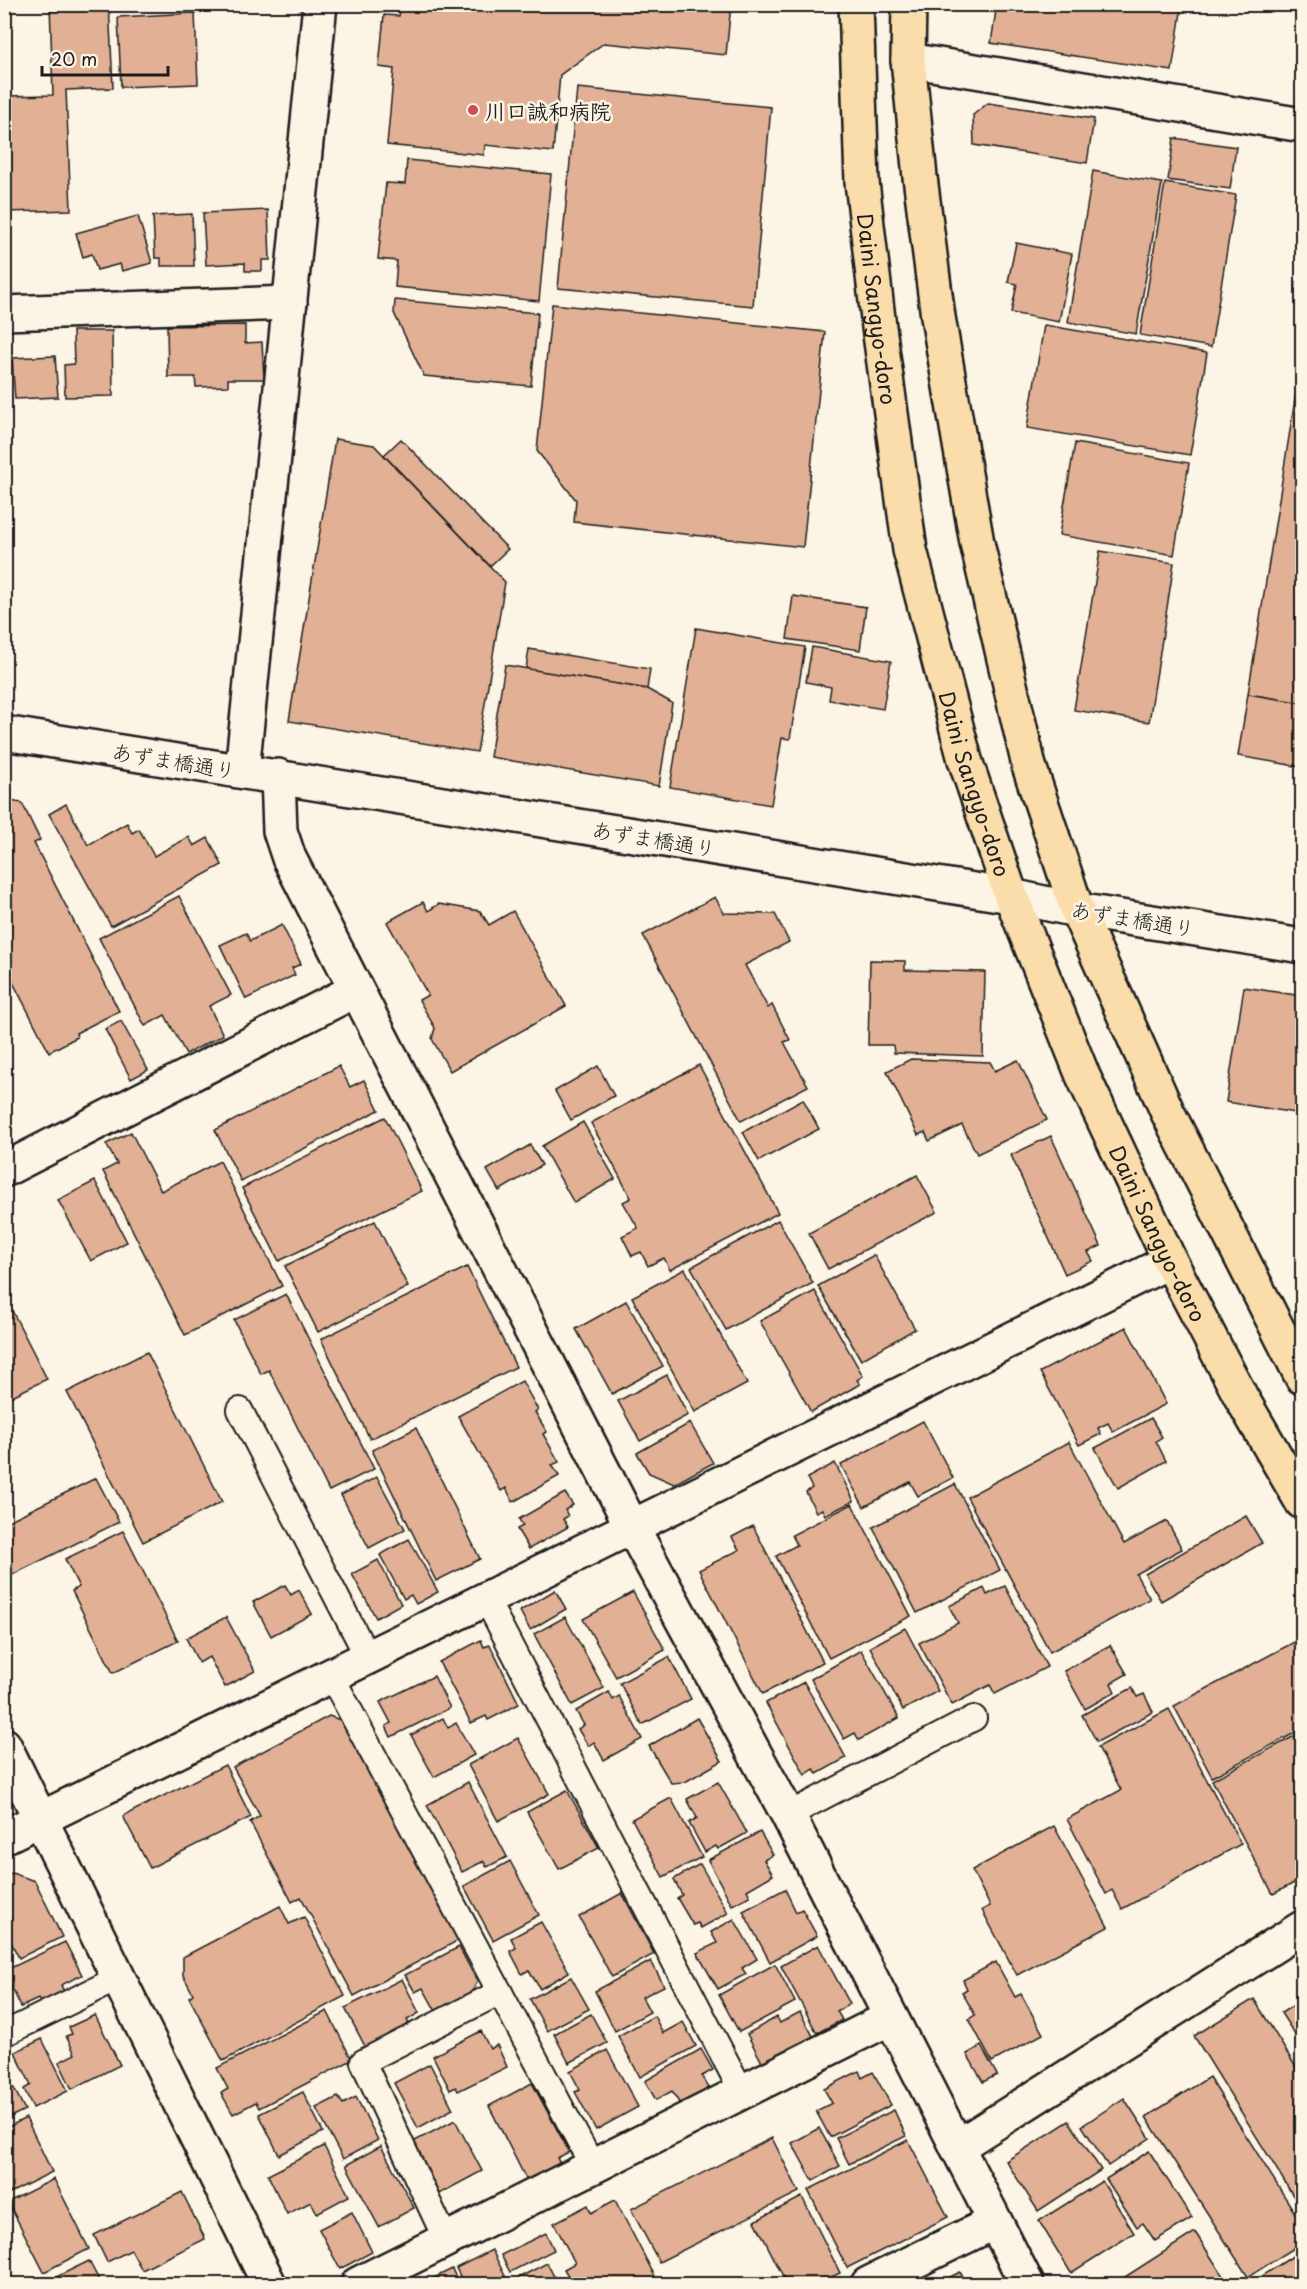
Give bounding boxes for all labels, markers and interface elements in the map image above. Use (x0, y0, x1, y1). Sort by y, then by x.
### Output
scale bar (42, 39, 168, 77)
text: 20 m (51, 45, 97, 72)
place label: 川口誠和病院 (485, 94, 611, 126)
marker: 川口誠和病院 (466, 103, 480, 117)
street label: Daini Sangyo-doro (850, 211, 906, 407)
street label: Daini Sangyo-doro (932, 687, 1019, 881)
street label: あずま橋通り (109, 734, 239, 786)
street label: あずま橋通り (589, 812, 719, 864)
street label: あずま橋通り (1068, 892, 1198, 944)
street label: Daini Sangyo-doro (1102, 1140, 1215, 1327)

